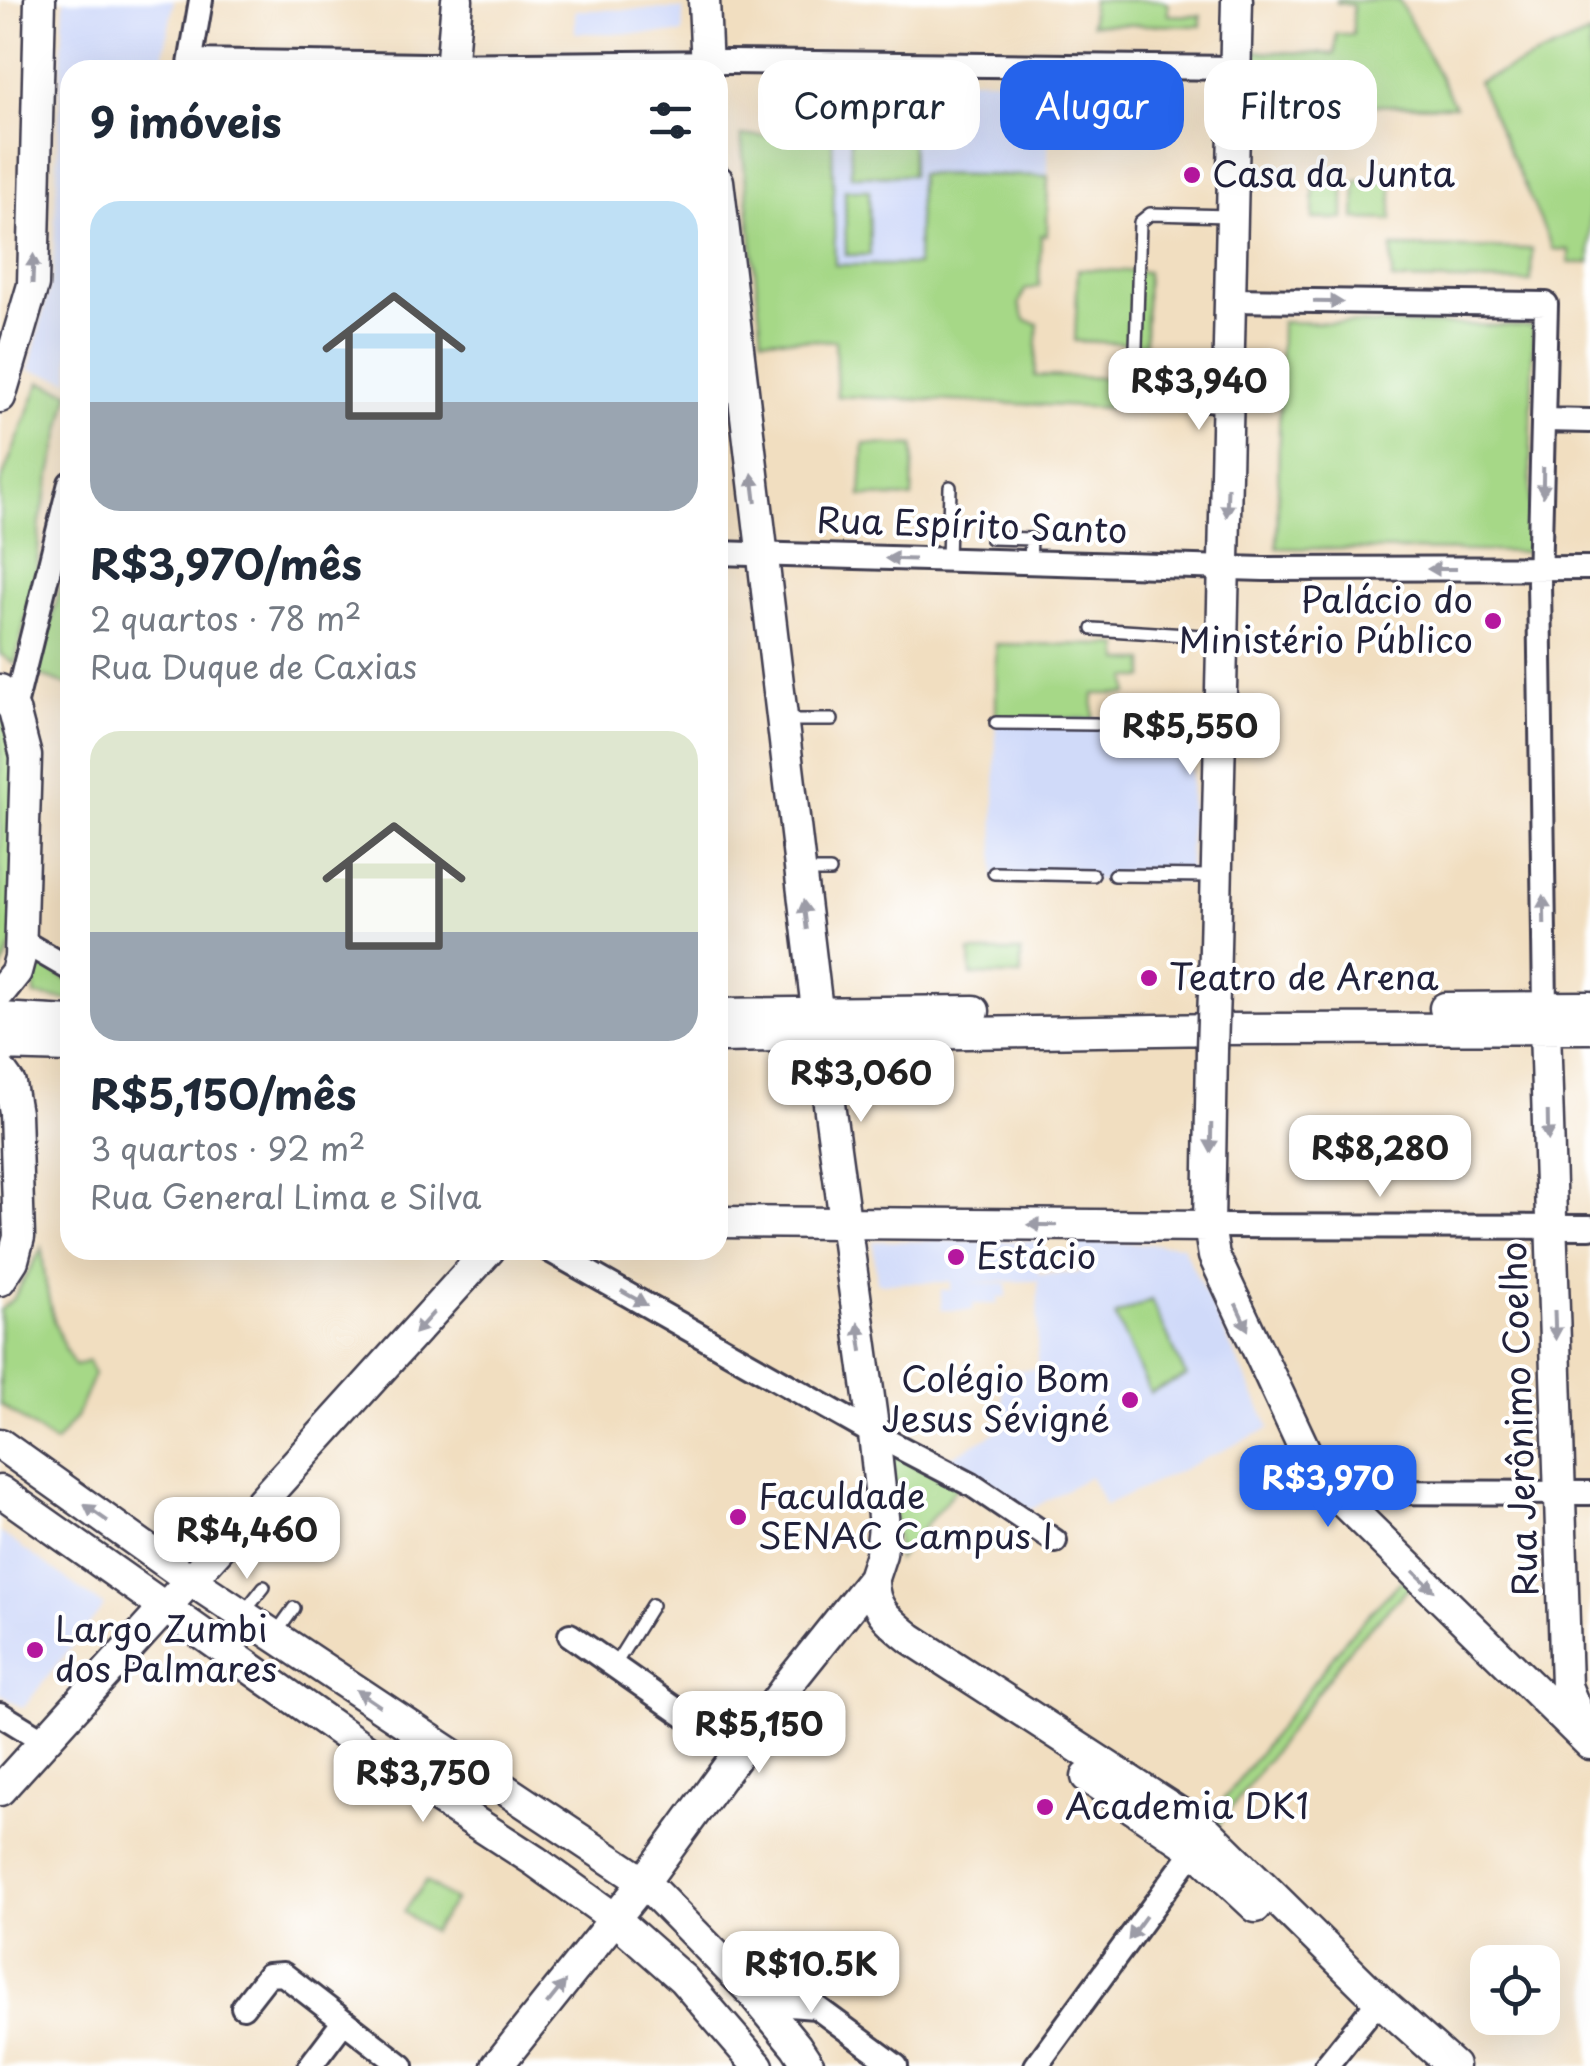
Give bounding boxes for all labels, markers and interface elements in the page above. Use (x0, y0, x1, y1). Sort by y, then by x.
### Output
chip: Comprar (758, 60, 980, 150)
chip: Alugar (1000, 60, 1184, 150)
chip: Filtros (1204, 60, 1377, 150)
text: 9 imóveis (90, 89, 282, 152)
icon: filters (643, 93, 698, 148)
place label: Casa da Junta (1212, 146, 1456, 199)
marker: Casa da Junta (1181, 164, 1203, 186)
one-way arrow (26, 253, 42, 285)
icon: home (304, 266, 484, 446)
one-way arrow (1313, 294, 1345, 310)
pin: R$3,940 (1107, 348, 1291, 433)
text: R$3,940 (1130, 356, 1268, 404)
one-way arrow (1534, 466, 1550, 498)
one-way arrow (746, 472, 762, 504)
one-way arrow (1218, 487, 1234, 519)
street label: Rua Espírito Santo (816, 492, 1128, 555)
text: R$3,970/mês (90, 531, 362, 594)
one-way arrow (883, 550, 915, 566)
one-way arrow (1426, 561, 1458, 577)
place label: Palácio do Ministério Público (1178, 572, 1473, 665)
text: 2 quartos · 78 m² (90, 594, 362, 642)
marker: Palácio do Ministério Público (1482, 610, 1504, 632)
text: Rua Duque de Caxias (90, 642, 417, 690)
pin: R$5,550 (1098, 693, 1282, 778)
text: R$5,550 (1122, 701, 1258, 749)
icon: home (304, 796, 484, 976)
one-way arrow (1535, 893, 1551, 925)
one-way arrow (797, 899, 813, 931)
place label: Teatro de Arena (1169, 949, 1439, 1002)
marker: Teatro de Arena (1138, 967, 1160, 989)
pin: R$3,060 (769, 1040, 953, 1125)
text: R$3,060 (790, 1048, 932, 1096)
text: R$5,150/mês (90, 1061, 357, 1124)
one-way arrow (1541, 1111, 1557, 1143)
pin: R$8,280 (1288, 1115, 1472, 1200)
one-way arrow (1202, 1122, 1218, 1154)
text: R$8,280 (1311, 1123, 1449, 1171)
text: 3 quartos · 92 m² (90, 1124, 365, 1172)
text: Rua General Lima e Silva (90, 1172, 482, 1220)
one-way arrow (1025, 1217, 1057, 1233)
place label: Estácio (976, 1228, 1096, 1281)
street label: Rua Jerônimo Coelho (1485, 1241, 1550, 1597)
marker: Estácio (945, 1246, 967, 1268)
one-way arrow (620, 1289, 649, 1306)
one-way arrow (1234, 1303, 1251, 1332)
one-way arrow (1547, 1309, 1563, 1341)
one-way arrow (413, 1311, 436, 1335)
one-way arrow (852, 1321, 868, 1353)
place label: Colégio Bom Jesus Sévigné (882, 1351, 1110, 1444)
marker: Colégio Bom Jesus Sévigné (1119, 1389, 1141, 1411)
pin: R$3,970 (1236, 1445, 1420, 1530)
text: R$3,970 (1261, 1453, 1395, 1501)
place label: Faculdade SENAC Campus I (758, 1468, 1053, 1561)
pin: R$4,460 (155, 1497, 339, 1582)
one-way arrow (82, 1504, 109, 1523)
text: R$4,460 (176, 1505, 318, 1553)
marker: Faculdade SENAC Campus I (727, 1506, 749, 1528)
one-way arrow (1411, 1569, 1435, 1593)
place label: Largo Zumbi dos Palmares (55, 1601, 277, 1694)
marker: Largo Zumbi dos Palmares (24, 1639, 46, 1661)
one-way arrow (354, 1689, 382, 1708)
pin: R$5,150 (667, 1691, 851, 1776)
text: R$5,150 (695, 1699, 823, 1747)
pin: R$3,750 (331, 1740, 515, 1825)
text: R$3,750 (356, 1748, 490, 1796)
place label: Academia DK1 (1065, 1778, 1309, 1831)
marker: Academia DK1 (1034, 1796, 1056, 1818)
one-way arrow (1128, 1915, 1148, 1941)
pin: R$10.5K (719, 1931, 903, 2016)
text: R$10.5K (744, 1939, 878, 1987)
map controls (1470, 1945, 1560, 2035)
button: locate (1470, 1945, 1560, 2035)
one-way arrow (545, 1980, 566, 2005)

